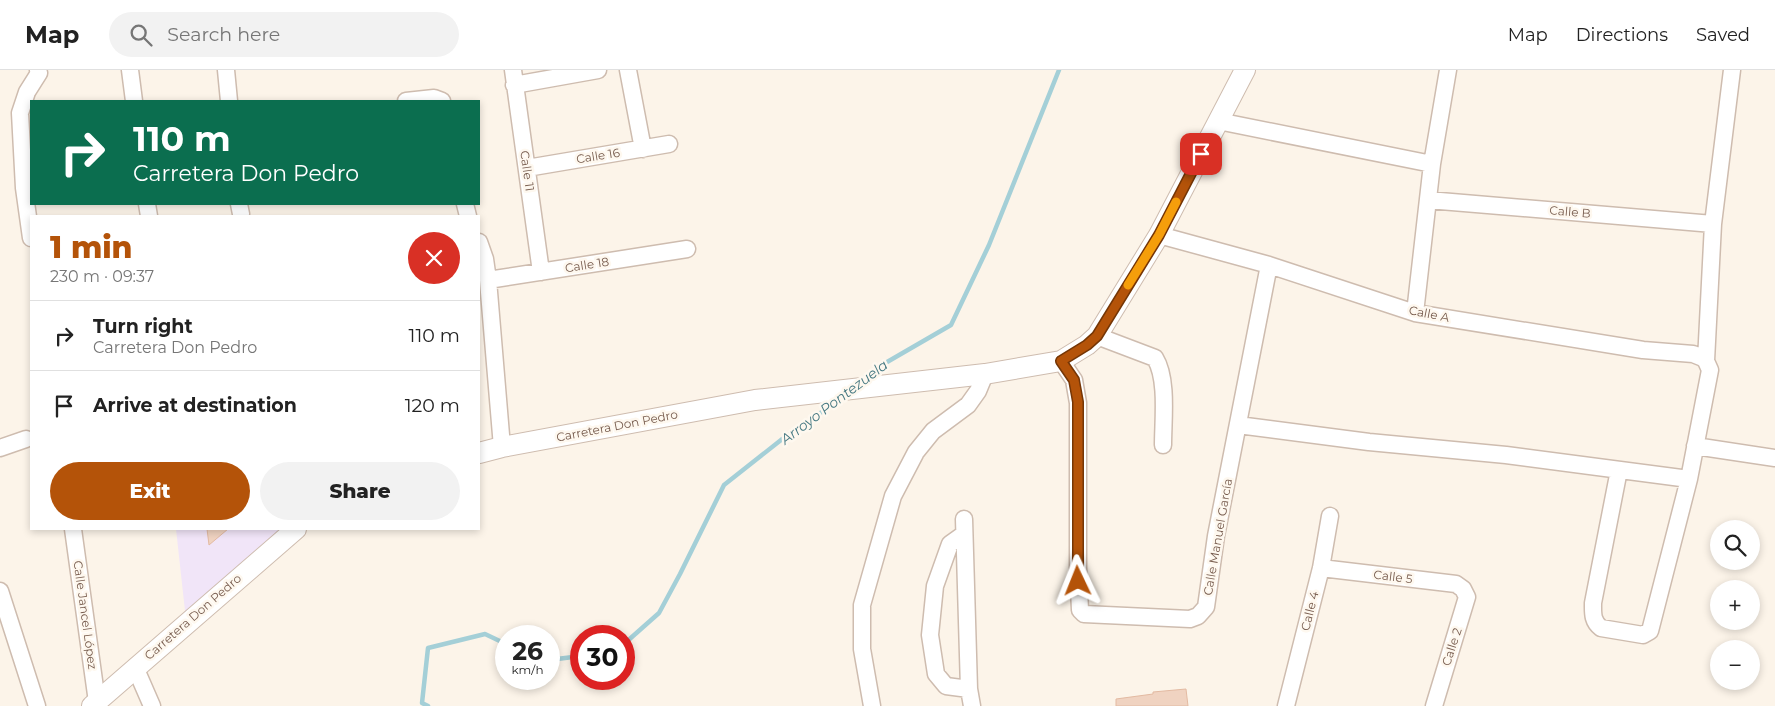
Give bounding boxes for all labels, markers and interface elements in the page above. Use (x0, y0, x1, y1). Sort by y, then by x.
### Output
search box (109, 12, 459, 57)
text: Map (25, 20, 79, 49)
icon: search (127, 21, 155, 49)
text: Search here (167, 23, 280, 46)
text: Map (1508, 24, 1548, 46)
text: Directions (1576, 24, 1668, 46)
text: Saved (1696, 24, 1750, 46)
text: 110 m (133, 117, 231, 160)
icon: right (50, 120, 115, 185)
pin (1180, 133, 1222, 175)
icon: arrive (1187, 140, 1215, 168)
street label: Calle 16 (575, 145, 621, 166)
street label: Calle 11 (517, 150, 538, 192)
text: Carretera Don Pedro (133, 160, 359, 187)
street label: Calle B (1549, 202, 1591, 221)
text: 1 min (50, 229, 133, 266)
button: close (408, 232, 460, 284)
street label: Calle 18 (564, 254, 610, 275)
text: 230 m · 09:37 (50, 267, 154, 286)
street label: Calle A (1408, 302, 1451, 325)
text: Turn right (93, 315, 193, 338)
icon: right (50, 322, 78, 350)
text: 110 m (409, 324, 460, 347)
text: Carretera Don Pedro (93, 338, 257, 357)
water label: Arroyo Pontezuela (776, 356, 891, 449)
icon: arrive (50, 392, 78, 420)
text: Arrive at destination (93, 394, 297, 417)
text: 120 m (405, 394, 460, 417)
street label: Carretera Don Pedro (555, 406, 679, 445)
button: Exit (50, 462, 250, 520)
button: Share (260, 462, 460, 520)
street label: Calle Manuel García (1200, 477, 1235, 597)
map controls (1710, 520, 1760, 690)
button: search (1710, 520, 1760, 570)
position arrow (1051, 554, 1103, 606)
street label: Calle Jancel López (70, 560, 101, 670)
street label: Calle 5 (1373, 567, 1414, 586)
street label: Carretera Don Pedro (141, 571, 244, 663)
button: + (1710, 580, 1760, 630)
street label: Calle 4 (1297, 589, 1322, 632)
speed limit sign: 30 (570, 625, 635, 690)
street label: Calle 2 (1438, 626, 1465, 668)
text: 26 (512, 636, 543, 666)
button: − (1710, 640, 1760, 690)
text: km/h (511, 662, 544, 677)

